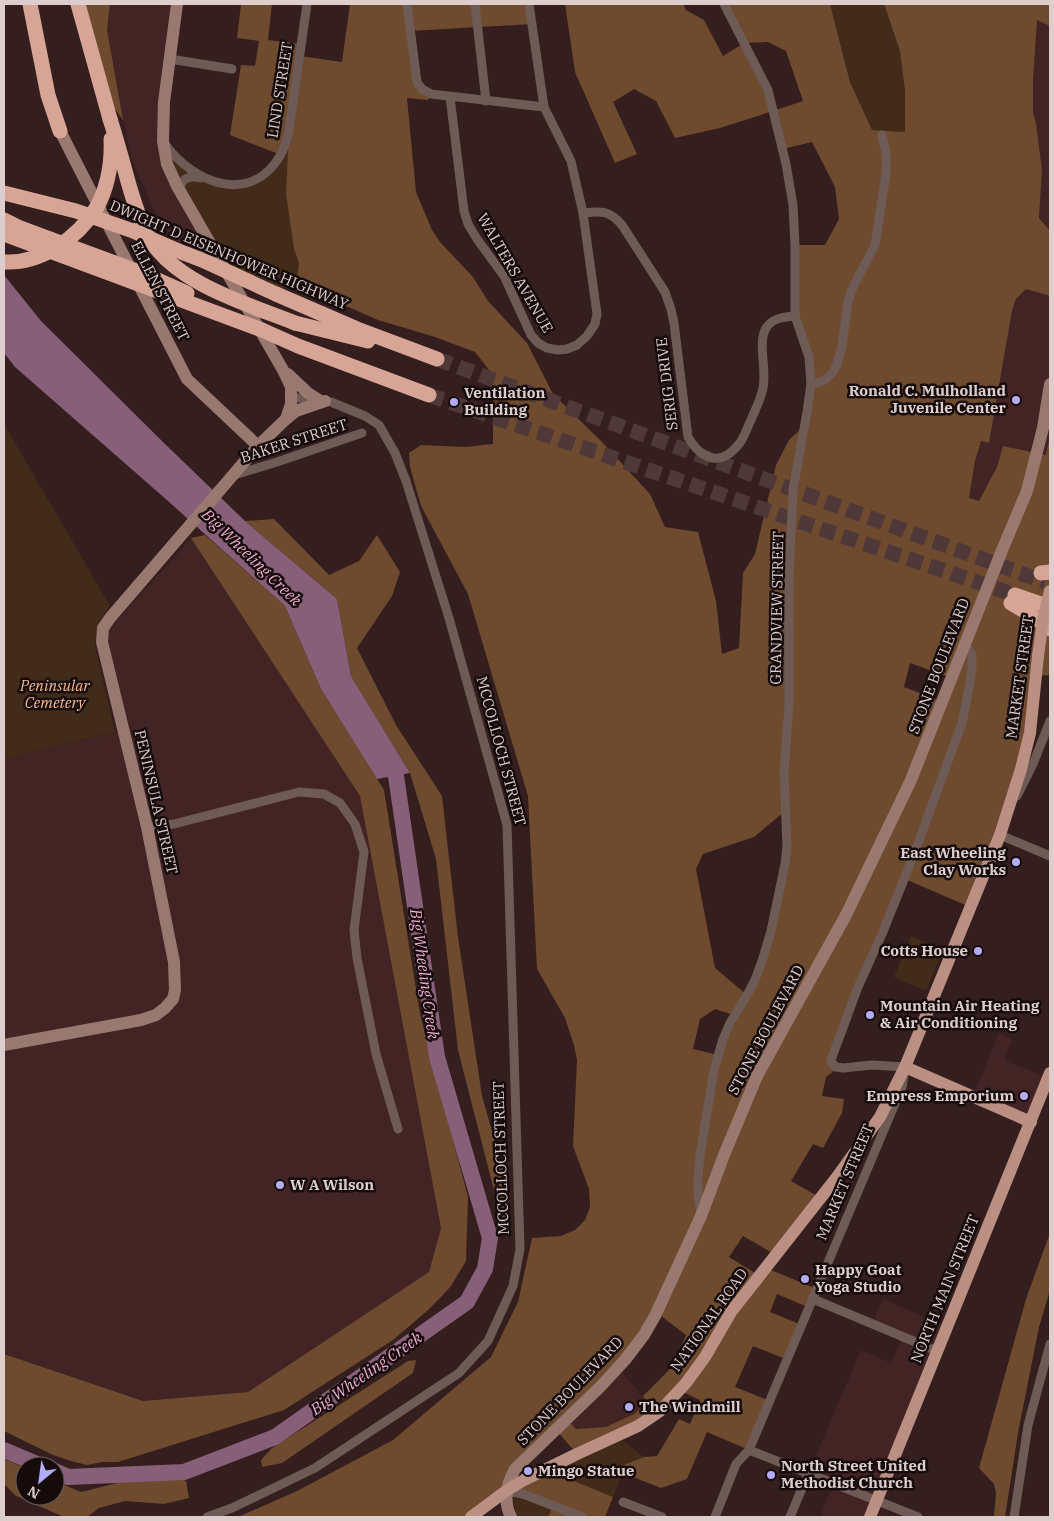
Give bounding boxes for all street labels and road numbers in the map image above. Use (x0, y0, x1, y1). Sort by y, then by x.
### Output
street label: LIND STREET (263, 40, 297, 139)
street label: DWIGHT D EISENHOWER HIGHWAY (107, 195, 352, 314)
street label: WALTERS AVENUE (473, 209, 558, 336)
street label: ELLEN STREET (127, 238, 194, 344)
street label: SERIG DRIVE (651, 337, 682, 432)
street label: BAKER STREET (238, 414, 350, 467)
street label: GRANDVIEW STREET (766, 531, 787, 685)
street label: STONE BOULEVARD (904, 595, 973, 737)
street label: MARKET STREET (1001, 614, 1038, 740)
street label: MCCOLLOCH STREET (472, 674, 531, 828)
street label: PENINSULA STREET (131, 728, 182, 876)
street label: STONE BOULEVARD (723, 962, 808, 1098)
street label: MCCOLLOCH STREET (488, 1081, 513, 1235)
street label: MARKET STREET (811, 1121, 878, 1243)
street label: NORTH MAIN STREET (906, 1212, 983, 1366)
street label: NATIONAL ROAD (666, 1264, 751, 1375)
street label: STONE BOULEVARD (513, 1332, 627, 1449)

